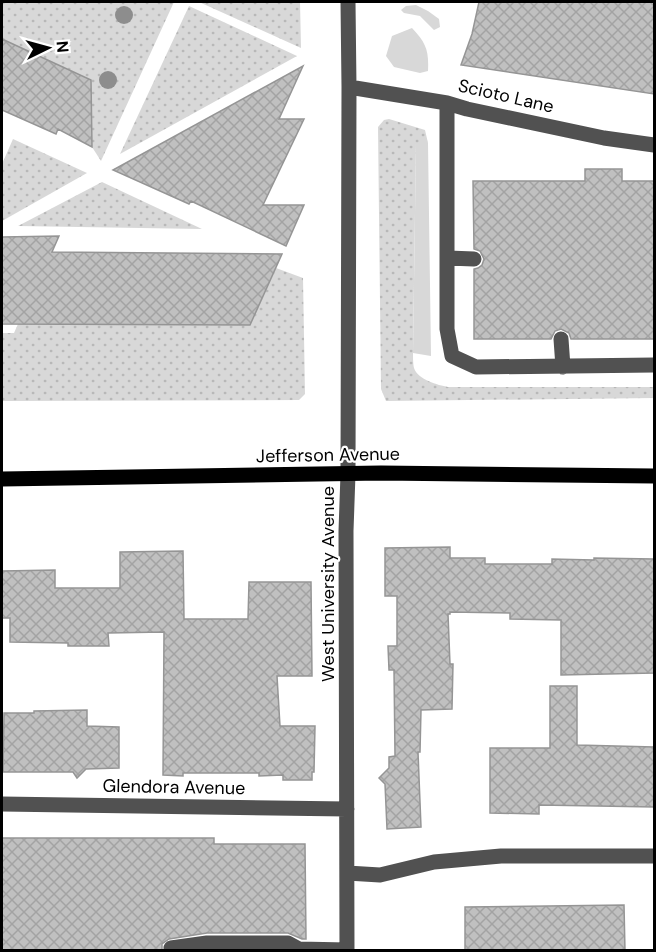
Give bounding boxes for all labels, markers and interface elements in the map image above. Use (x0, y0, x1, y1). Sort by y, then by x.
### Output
north arrow (18, 18, 78, 78)
text: N (51, 40, 73, 53)
street label: Scioto Lane (456, 73, 556, 119)
street label: Jefferson Avenue (256, 442, 400, 468)
street label: West University Avenue (316, 486, 340, 682)
street label: Glendora Avenue (103, 774, 245, 800)

